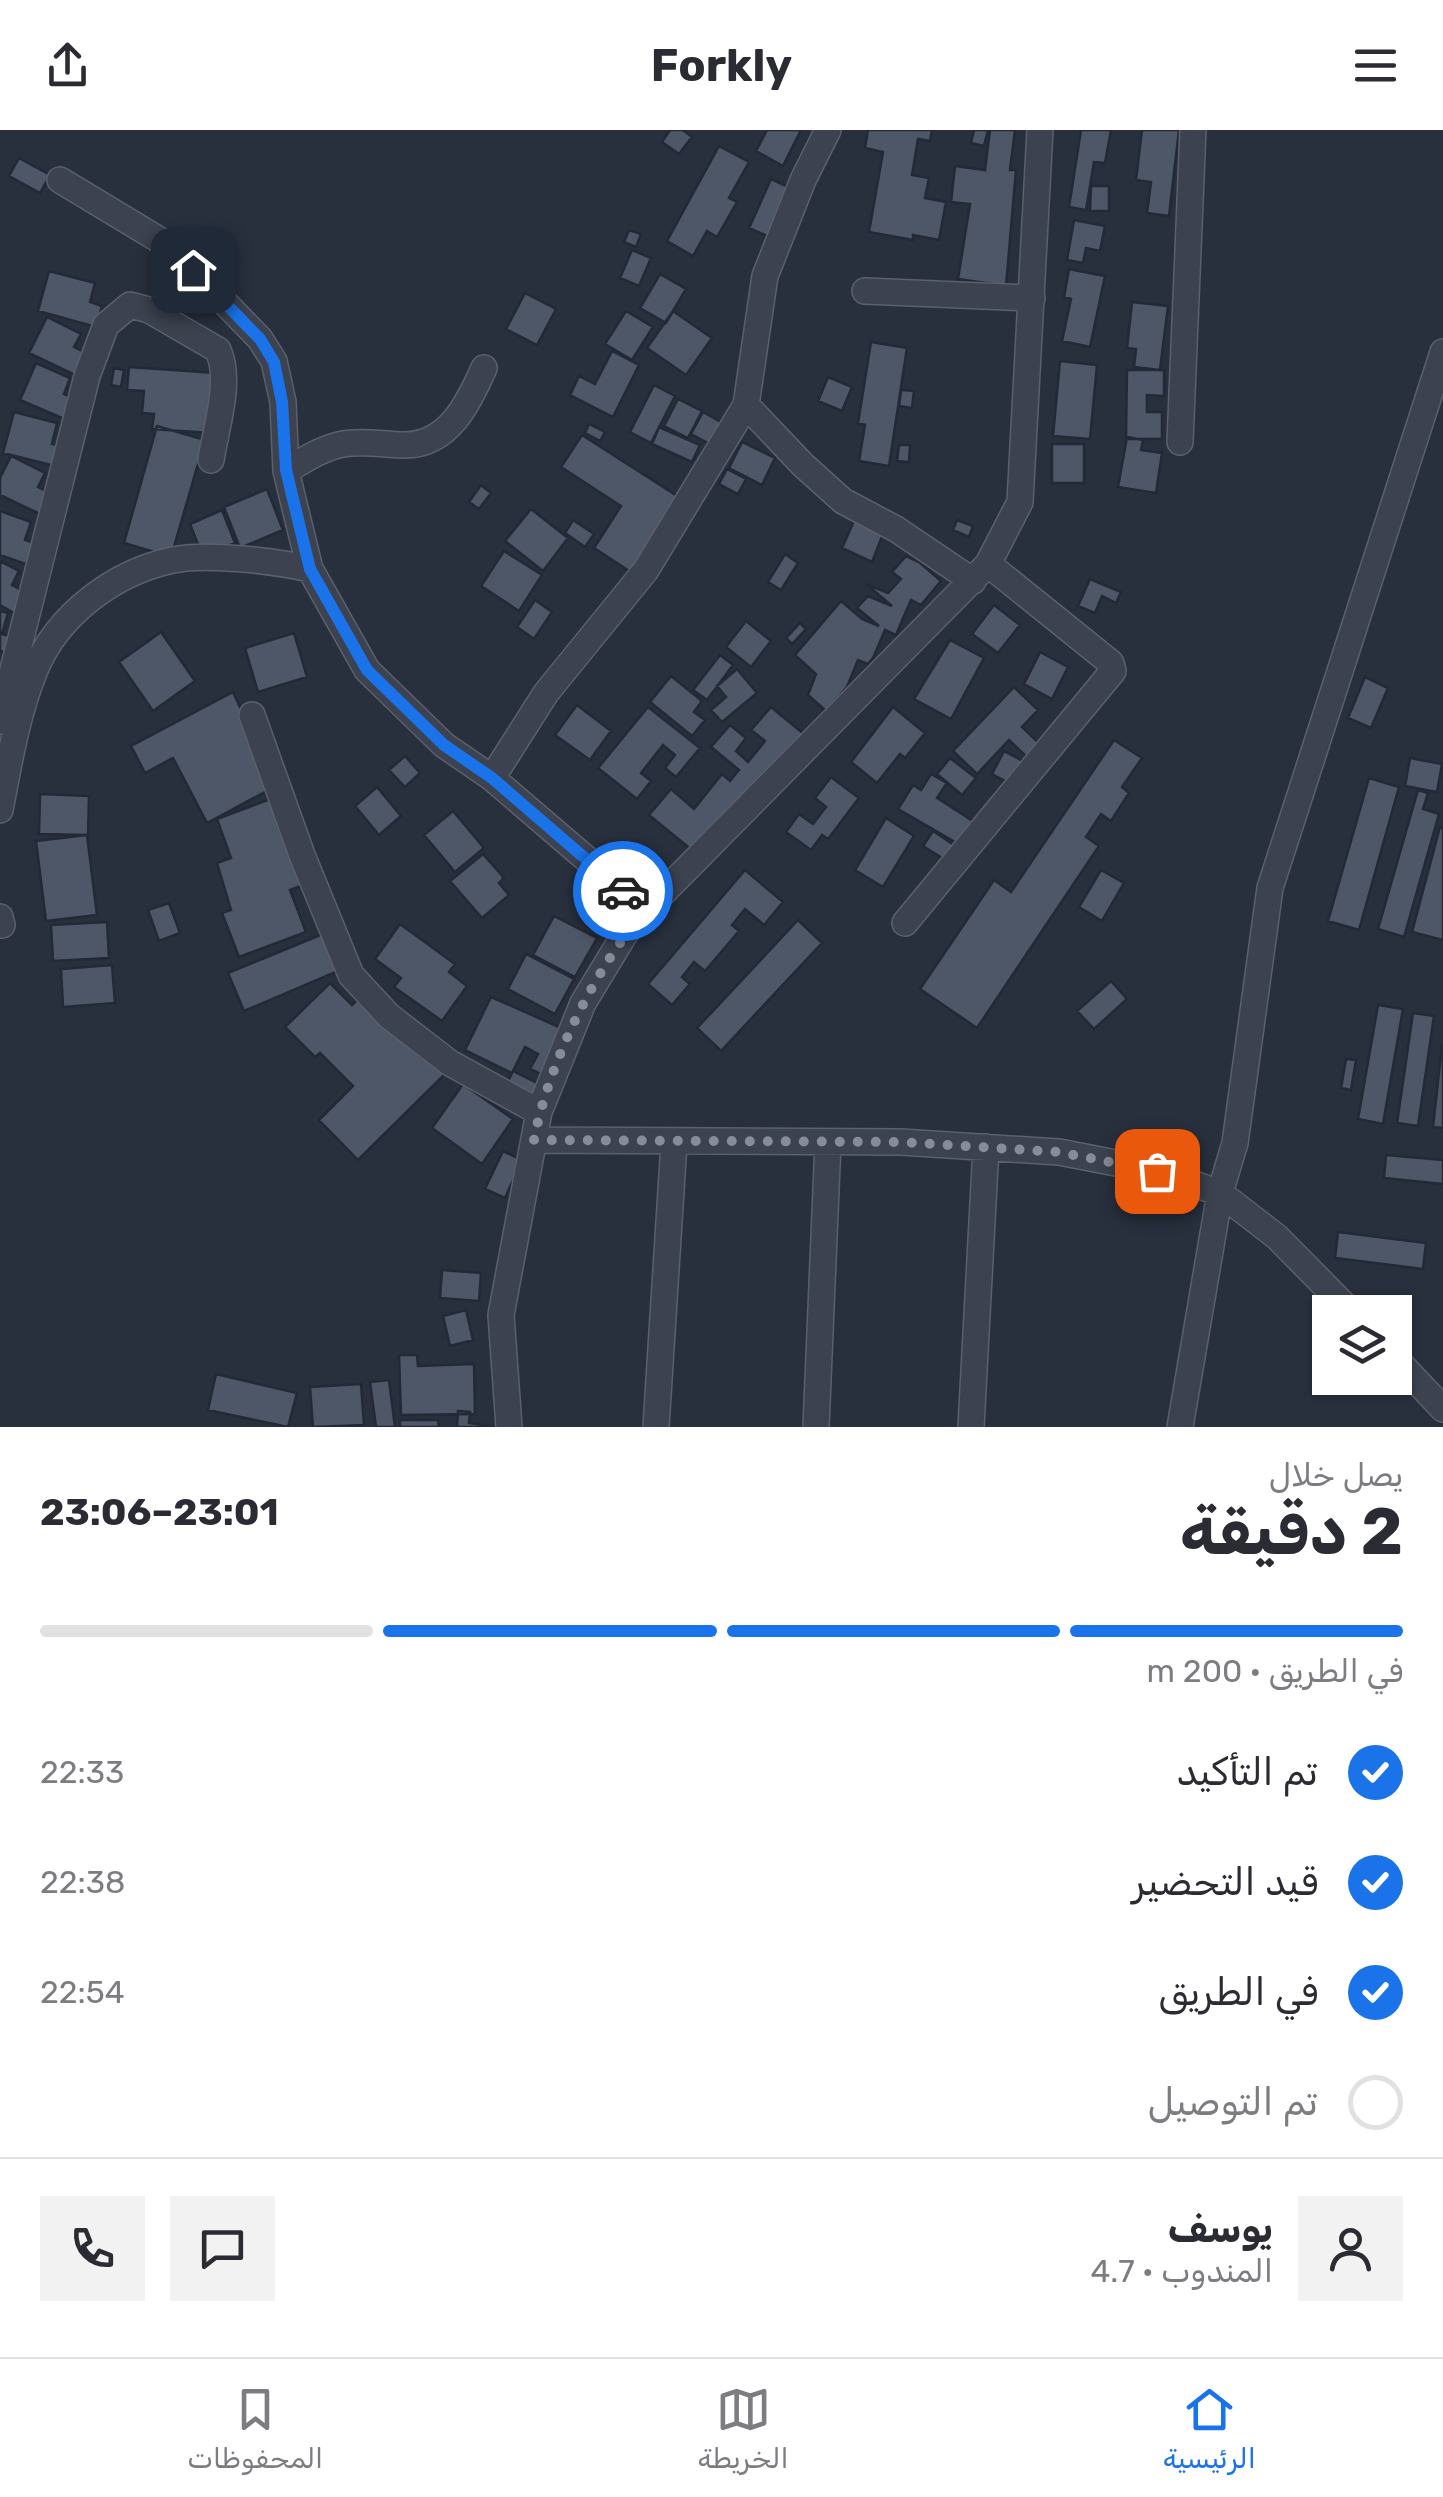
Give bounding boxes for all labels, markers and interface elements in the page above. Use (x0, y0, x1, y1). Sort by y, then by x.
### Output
icon: share (40, 38, 95, 93)
icon: menu (1348, 38, 1403, 93)
text: Forkly (651, 39, 792, 92)
pin (151, 228, 236, 313)
icon: home (166, 243, 221, 298)
courier (573, 841, 673, 941)
icon: car (596, 864, 651, 919)
pin (1115, 1129, 1200, 1214)
icon: bag (1130, 1144, 1185, 1199)
map controls (1312, 1295, 1412, 1395)
button: layers (1312, 1295, 1412, 1395)
text: يصل خلال (1269, 1456, 1403, 1494)
text: 23:01–23:06 (40, 1489, 279, 1535)
text: 2 دقيقة (1180, 1493, 1403, 1570)
text: في الطريق · 200 m (1147, 1652, 1403, 1690)
icon: check (1348, 1745, 1403, 1800)
text: تم التأكيد (1176, 1749, 1318, 1795)
text: 22:33 (40, 1753, 124, 1791)
icon: check (1348, 1855, 1403, 1910)
text: قيد التحضير (1132, 1859, 1318, 1905)
text: 22:38 (40, 1863, 125, 1901)
icon: check (1348, 1965, 1403, 2020)
text: في الطريق (1158, 1969, 1318, 2015)
text: 22:54 (40, 1973, 125, 2011)
text: تم التوصيل (1148, 2079, 1318, 2125)
button: phone (40, 2196, 145, 2301)
button: chat (170, 2196, 275, 2301)
button: person (1298, 2196, 1403, 2301)
text: يوسف (1168, 2206, 1273, 2252)
text: المندوب · 4.7 (1090, 2252, 1273, 2290)
tab: المحفوظات (187, 2382, 323, 2475)
tab: الخريطة (697, 2382, 789, 2475)
tab: الرئيسية (1163, 2382, 1256, 2475)

